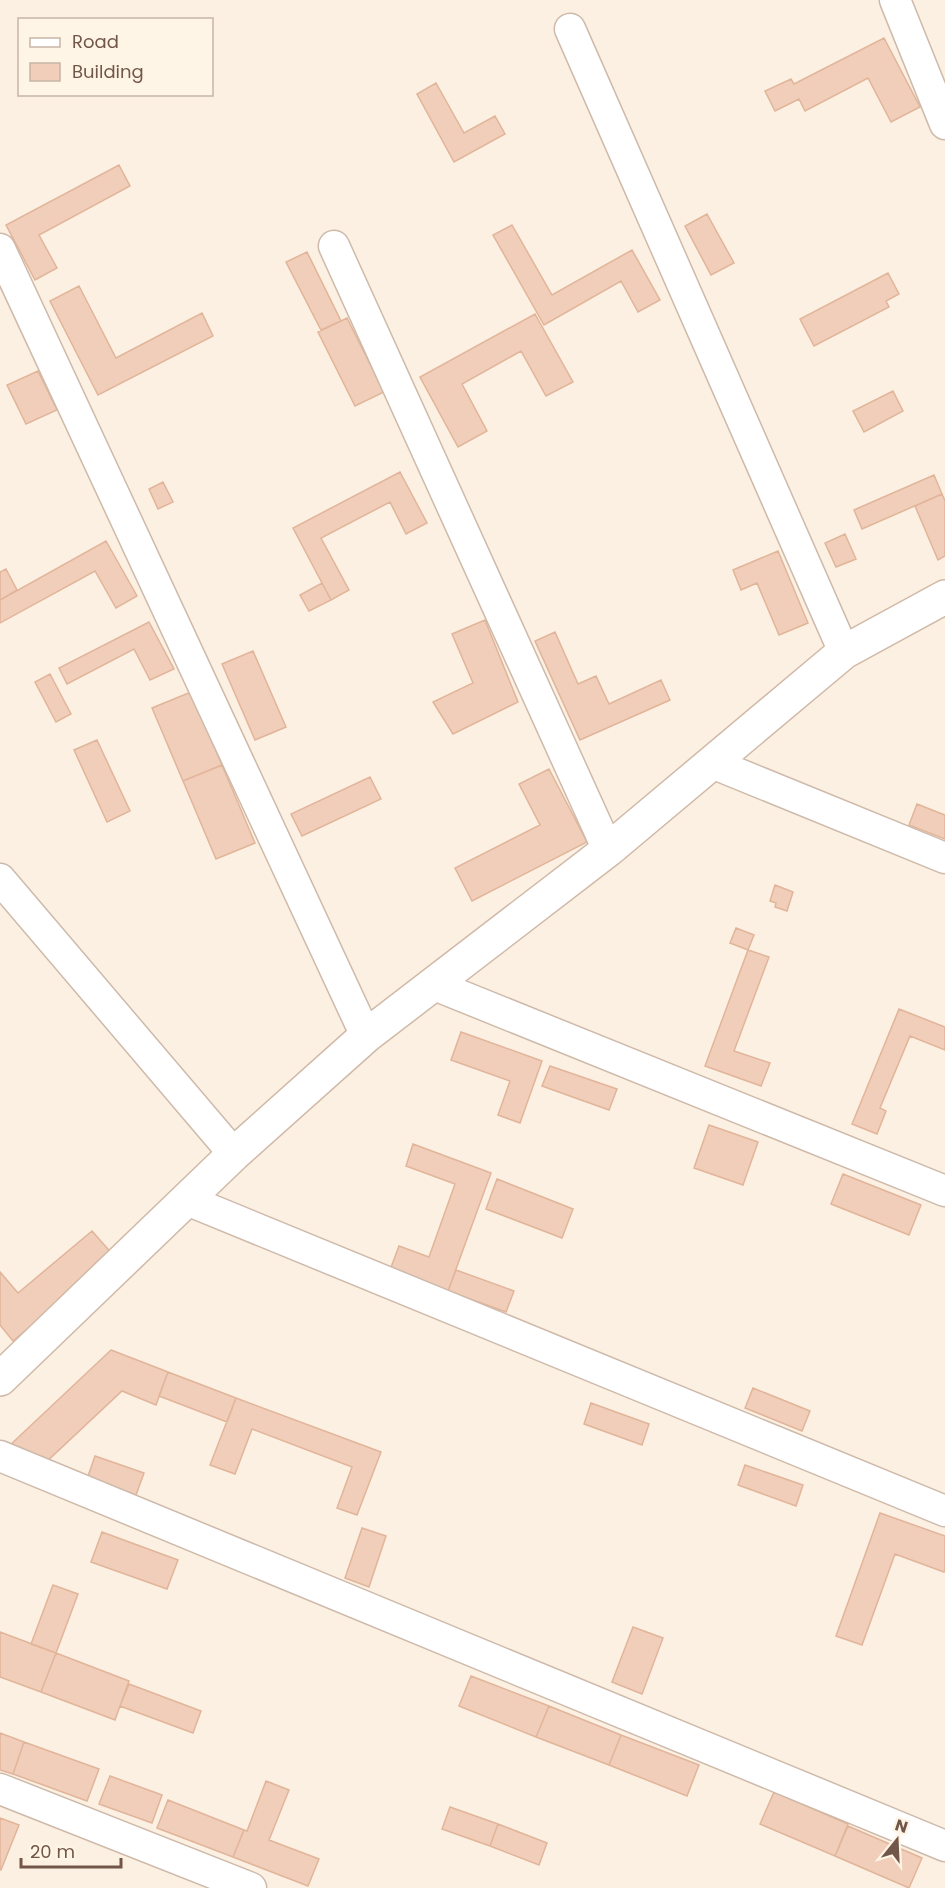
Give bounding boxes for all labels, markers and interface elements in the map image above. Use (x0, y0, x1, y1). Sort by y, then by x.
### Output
legend (18, 18, 213, 96)
text: Road (72, 29, 119, 54)
text: Building (72, 59, 144, 84)
north arrow (867, 1810, 927, 1870)
text: N (892, 1813, 911, 1839)
scale bar (21, 1831, 122, 1869)
text: 20 m (30, 1839, 75, 1864)

